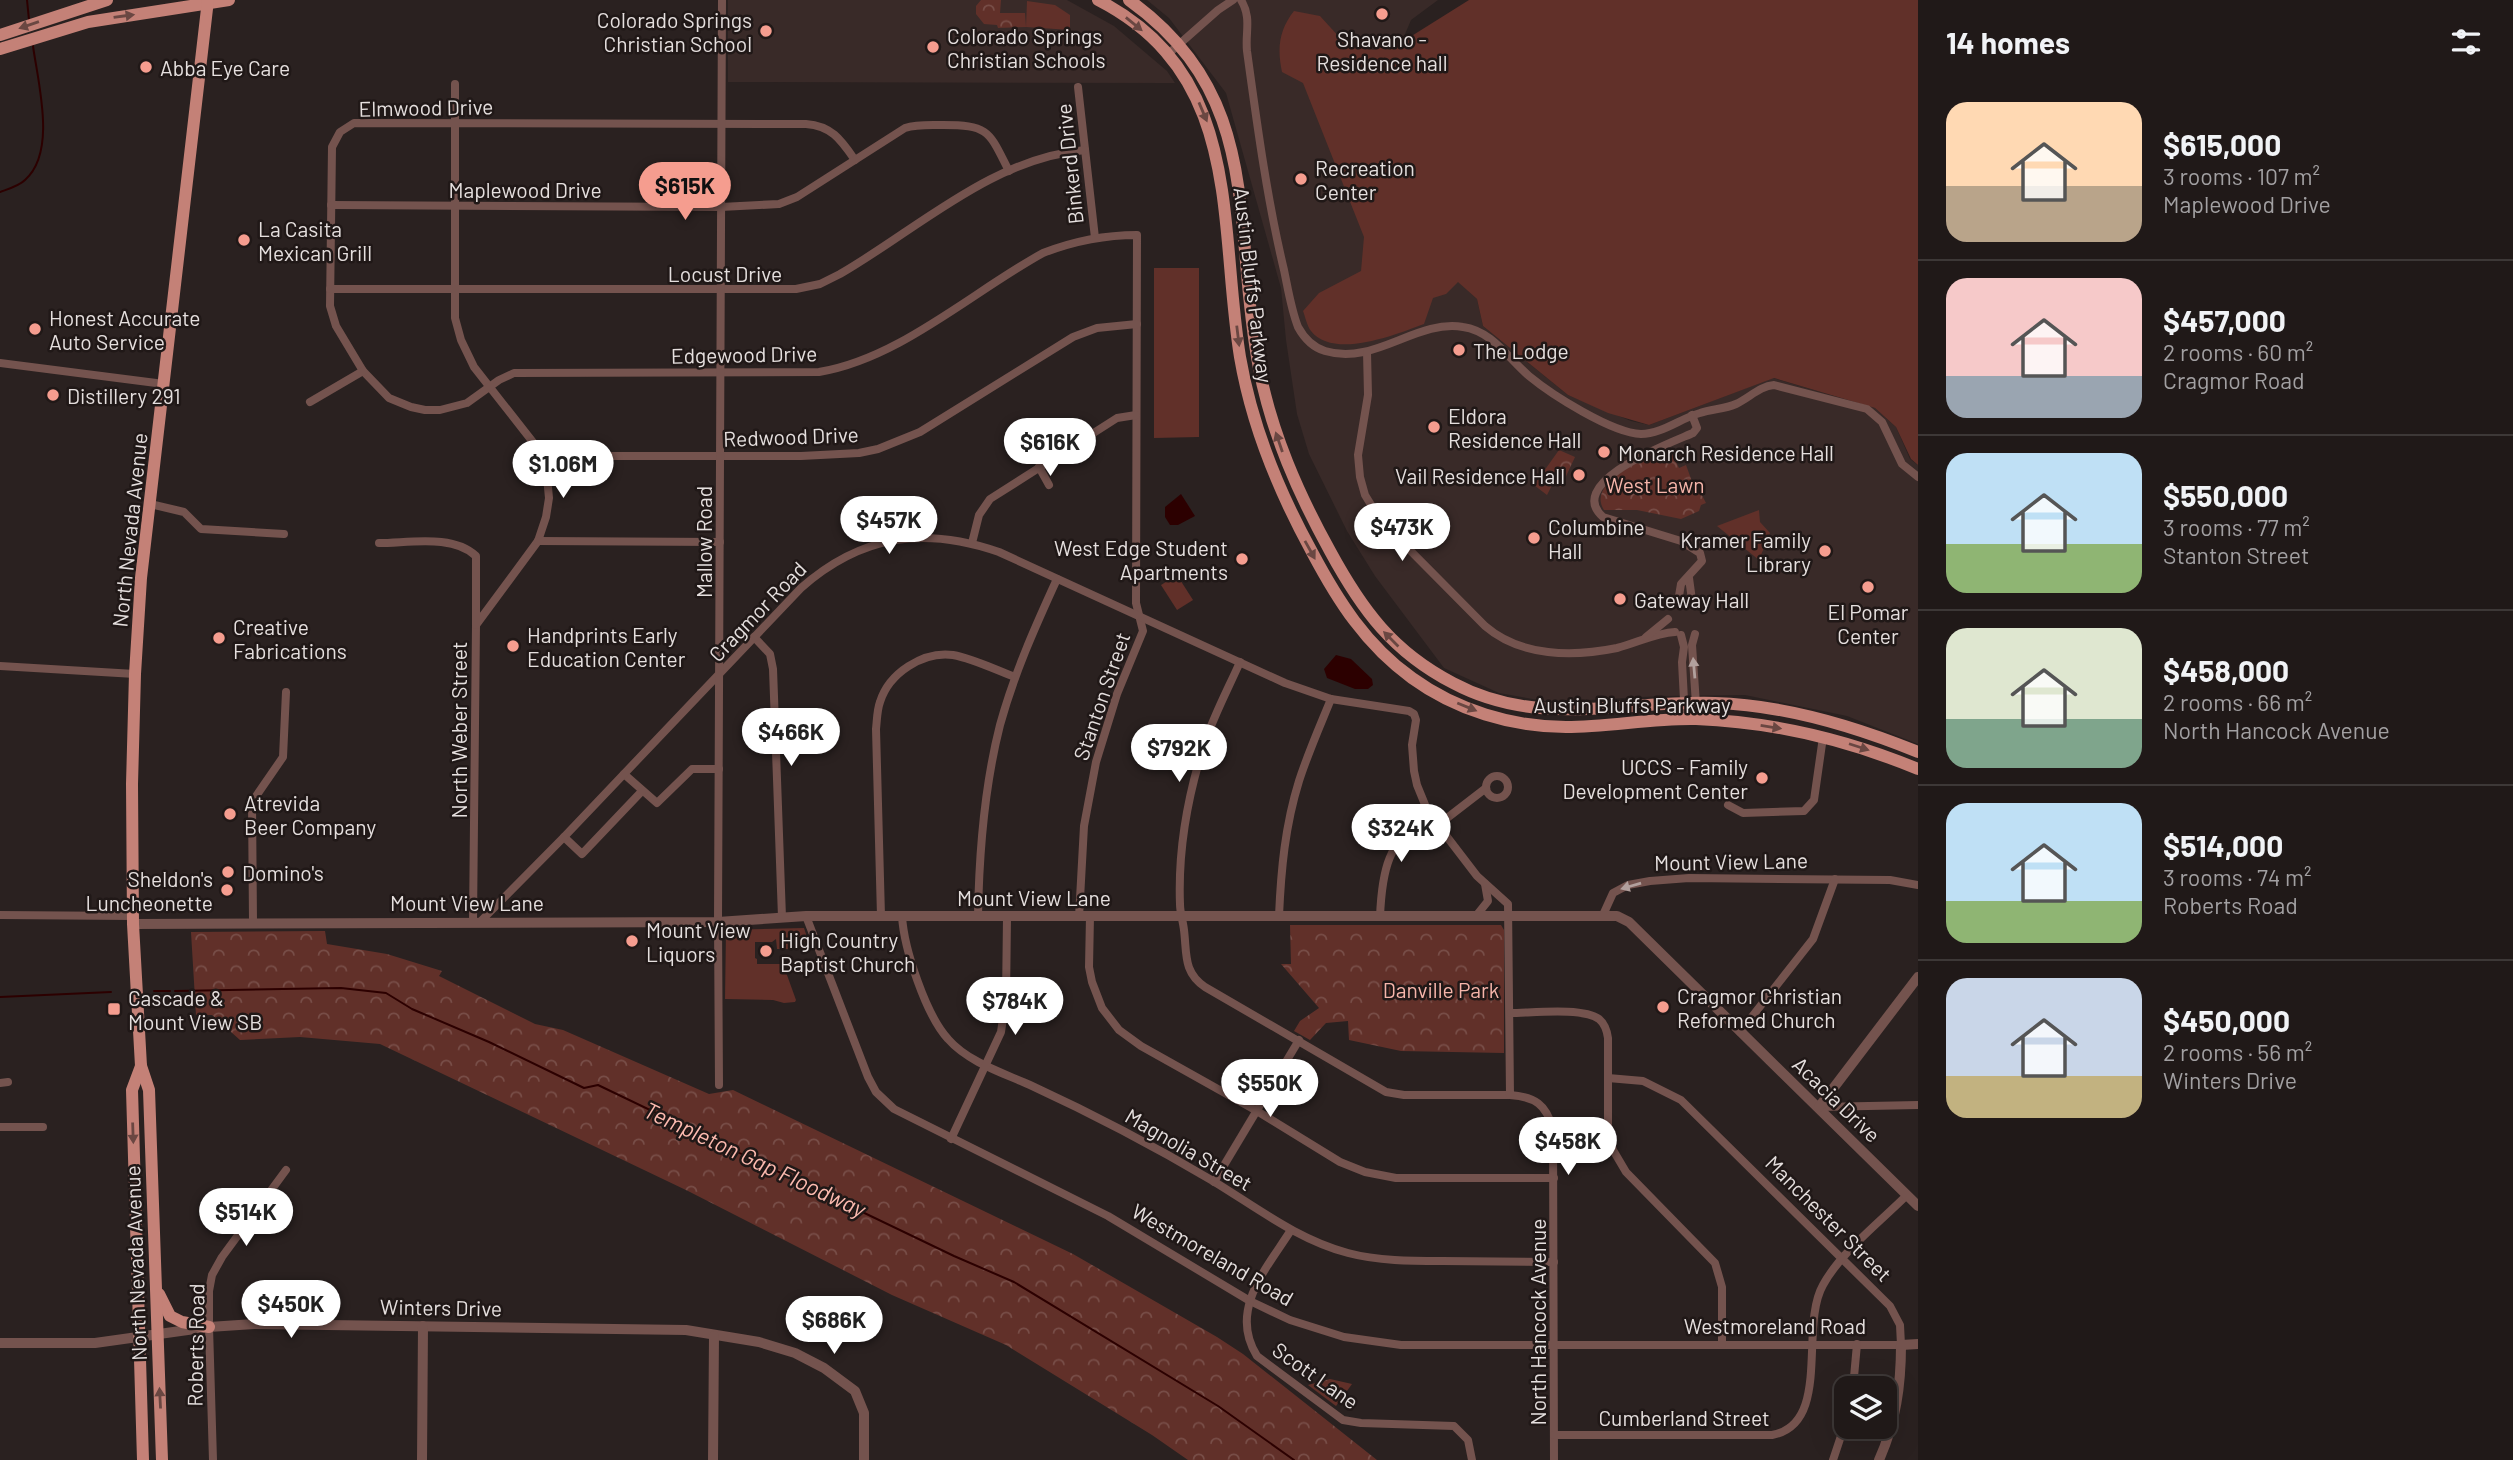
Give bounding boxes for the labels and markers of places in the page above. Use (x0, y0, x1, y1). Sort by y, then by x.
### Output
marker: Shavano - Residence hall (1374, 6, 1390, 22)
place label: Colorado Springs Christian School (597, 7, 752, 56)
marker: Colorado Springs Christian School (758, 23, 774, 39)
place label: Colorado Springs Christian Schools (947, 23, 1106, 72)
place label: Shavano - Residence hall (1316, 26, 1448, 75)
marker: Colorado Springs Christian Schools (925, 39, 941, 55)
place label: Abba Eye Care (160, 55, 290, 80)
marker: Abba Eye Care (138, 59, 154, 75)
place label: Recreation Center (1315, 155, 1415, 204)
pin: $615K (636, 162, 734, 222)
marker: Recreation Center (1293, 171, 1309, 187)
place label: La Casita Mexican Grill (258, 216, 372, 265)
marker: La Casita Mexican Grill (236, 232, 252, 248)
place label: Honest Accurate Auto Service (49, 305, 201, 354)
marker: Honest Accurate Auto Service (27, 321, 43, 337)
place label: The Lodge (1473, 338, 1569, 363)
marker: The Lodge (1451, 342, 1467, 358)
place label: Distillery 291 (67, 383, 181, 408)
marker: Distillery 291 (45, 387, 61, 403)
place label: Eldora Residence Hall (1448, 403, 1581, 452)
pin: $616K (1001, 419, 1099, 478)
marker: Eldora Residence Hall (1426, 419, 1442, 435)
pin: $1.06M (506, 440, 620, 500)
place label: Monarch Residence Hall (1618, 440, 1834, 465)
marker: Monarch Residence Hall (1596, 444, 1612, 460)
place label: Vail Residence Hall (1395, 463, 1565, 488)
marker: Vail Residence Hall (1571, 467, 1587, 483)
pin: $457K (840, 496, 938, 556)
pin: $473K (1353, 504, 1451, 563)
place label: Columbine Hall (1548, 514, 1645, 563)
place label: Kramer Family Library (1680, 527, 1811, 576)
marker: Columbine Hall (1526, 530, 1542, 546)
place label: West Edge Student Apartments (1054, 535, 1228, 584)
marker: Kramer Family Library (1817, 543, 1833, 559)
marker: West Edge Student Apartments (1234, 551, 1250, 567)
marker: El Pomar Center (1860, 579, 1876, 595)
place label: Gateway Hall (1634, 587, 1749, 612)
marker: Gateway Hall (1612, 591, 1628, 607)
place label: El Pomar Center (1828, 599, 1909, 648)
place label: Creative Fabrications (233, 614, 347, 663)
place label: Handprints Early Education Center (527, 622, 686, 671)
marker: Creative Fabrications (211, 630, 227, 646)
marker: Handprints Early Education Center (505, 638, 521, 654)
pin: $466K (742, 708, 840, 768)
pin: $792K (1130, 724, 1228, 784)
place label: UCCS - Family Development Center (1562, 754, 1748, 803)
marker: UCCS - Family Development Center (1754, 770, 1770, 786)
place label: Atrevida Beer Company (244, 790, 376, 839)
pin: $324K (1352, 804, 1450, 864)
marker: Atrevida Beer Company (222, 806, 238, 822)
place label: Domino's (242, 860, 324, 885)
marker: Domino's (220, 864, 236, 880)
place label: Sheldon's Luncheonette (86, 866, 213, 915)
marker: Sheldon's Luncheonette (219, 882, 235, 898)
place label: Mount View Liquors (646, 917, 751, 966)
place label: High Country Baptist Church (780, 927, 915, 976)
marker: Mount View Liquors (624, 933, 640, 949)
marker: High Country Baptist Church (758, 943, 774, 959)
pin: $784K (966, 978, 1064, 1037)
place label: Cragmor Christian Reformed Church (1677, 983, 1842, 1032)
place label: Cascade & Mount View SB (128, 985, 262, 1034)
marker: Cragmor Christian Reformed Church (1655, 999, 1671, 1015)
marker: Cascade & Mount View SB (106, 1001, 122, 1017)
pin: $550K (1221, 1060, 1319, 1119)
pin: $458K (1519, 1118, 1617, 1177)
pin: $514K (197, 1188, 295, 1248)
pin: $450K (242, 1280, 340, 1340)
pin: $686K (785, 1296, 883, 1356)

